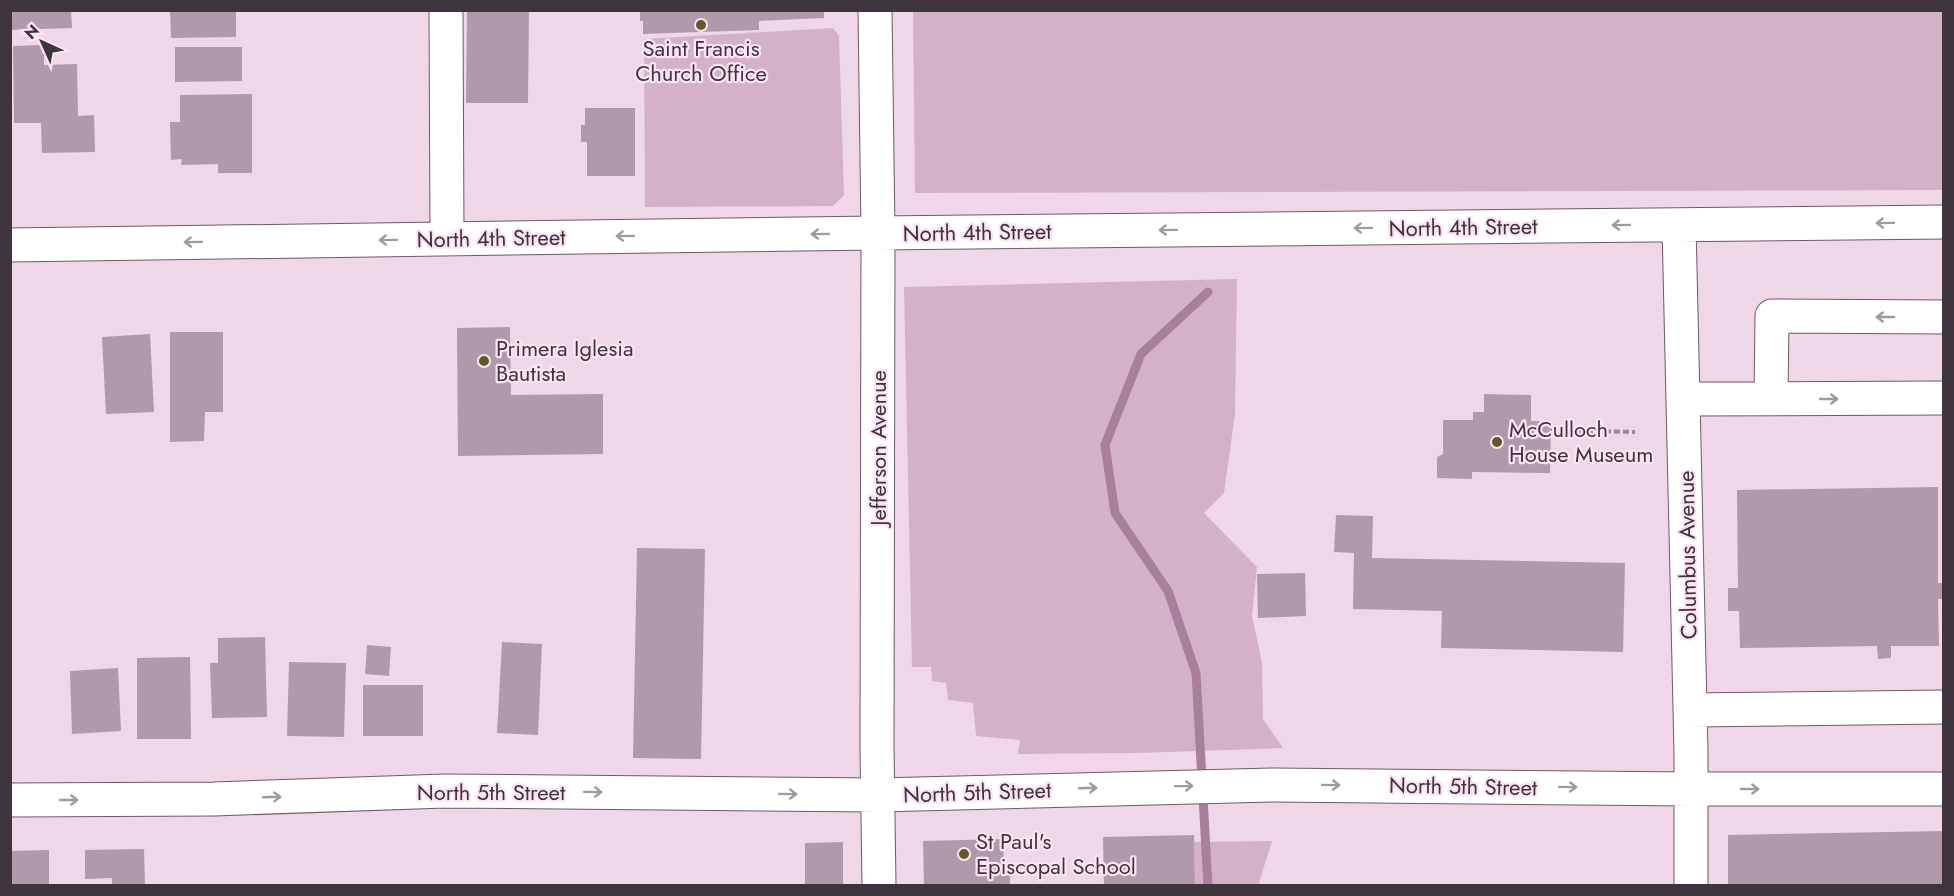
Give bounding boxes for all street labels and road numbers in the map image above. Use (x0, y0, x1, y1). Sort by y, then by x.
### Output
street label: North 4th Street (1388, 210, 1538, 244)
street label: North 4th Street (902, 215, 1052, 249)
street label: North 4th Street (416, 221, 566, 255)
street label: Jefferson Avenue (862, 370, 894, 529)
street label: Columbus Avenue (1670, 470, 1704, 640)
street label: North 5th Street (1389, 769, 1538, 803)
street label: North 5th Street (902, 773, 1052, 811)
street label: North 5th Street (417, 776, 566, 808)

